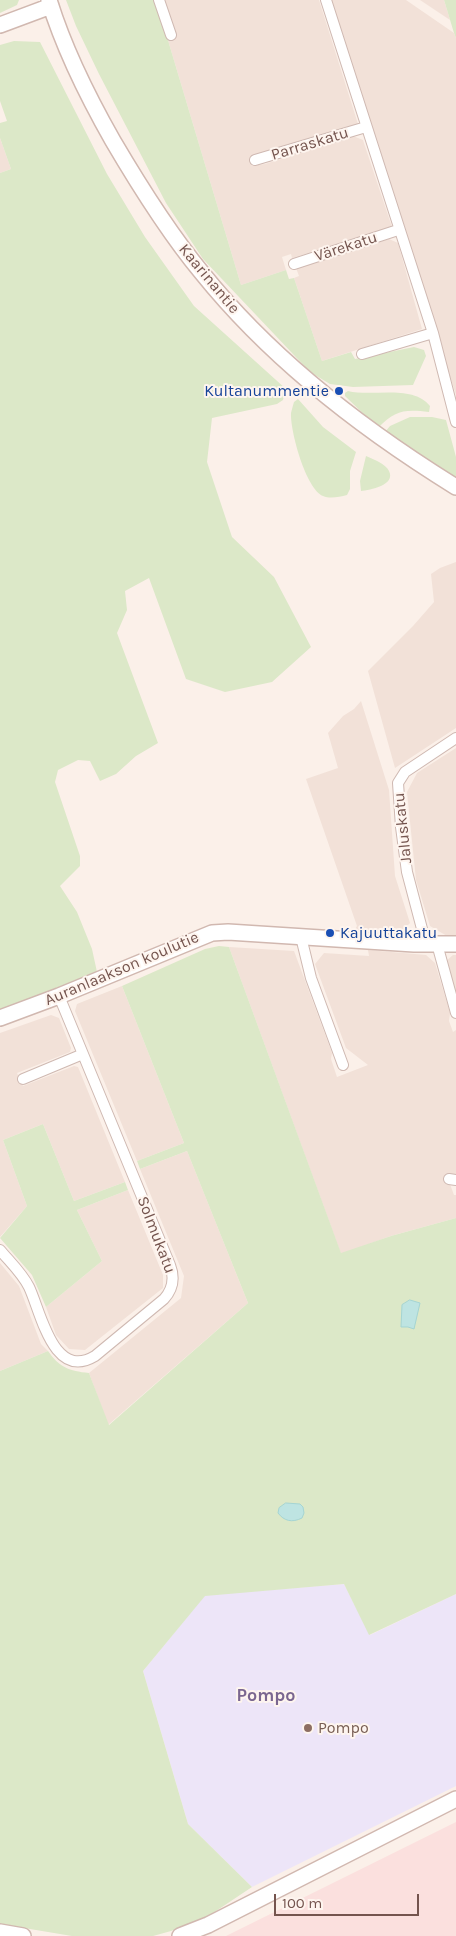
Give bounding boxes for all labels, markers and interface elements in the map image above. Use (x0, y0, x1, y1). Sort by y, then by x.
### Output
street label: Parraskatu (269, 123, 351, 165)
street label: Värekatu (312, 228, 380, 266)
street label: Kaarinantie (174, 240, 244, 318)
place label: Kultanummentie (204, 381, 329, 401)
marker: Kultanummentie (333, 385, 345, 397)
street label: Jaluskatu (390, 792, 416, 864)
place label: Kajuuttakatu (340, 923, 437, 943)
marker: Kajuuttakatu (324, 927, 336, 939)
street label: Auranlaakson koulutie (42, 928, 202, 1010)
street label: Solmukatu (133, 1194, 179, 1276)
district label: Pompo (237, 1685, 295, 1707)
place label: Pompo (318, 1718, 369, 1738)
marker: Pompo (302, 1722, 314, 1734)
scale bar (276, 1884, 421, 1916)
text: 100 m (282, 1894, 322, 1912)

